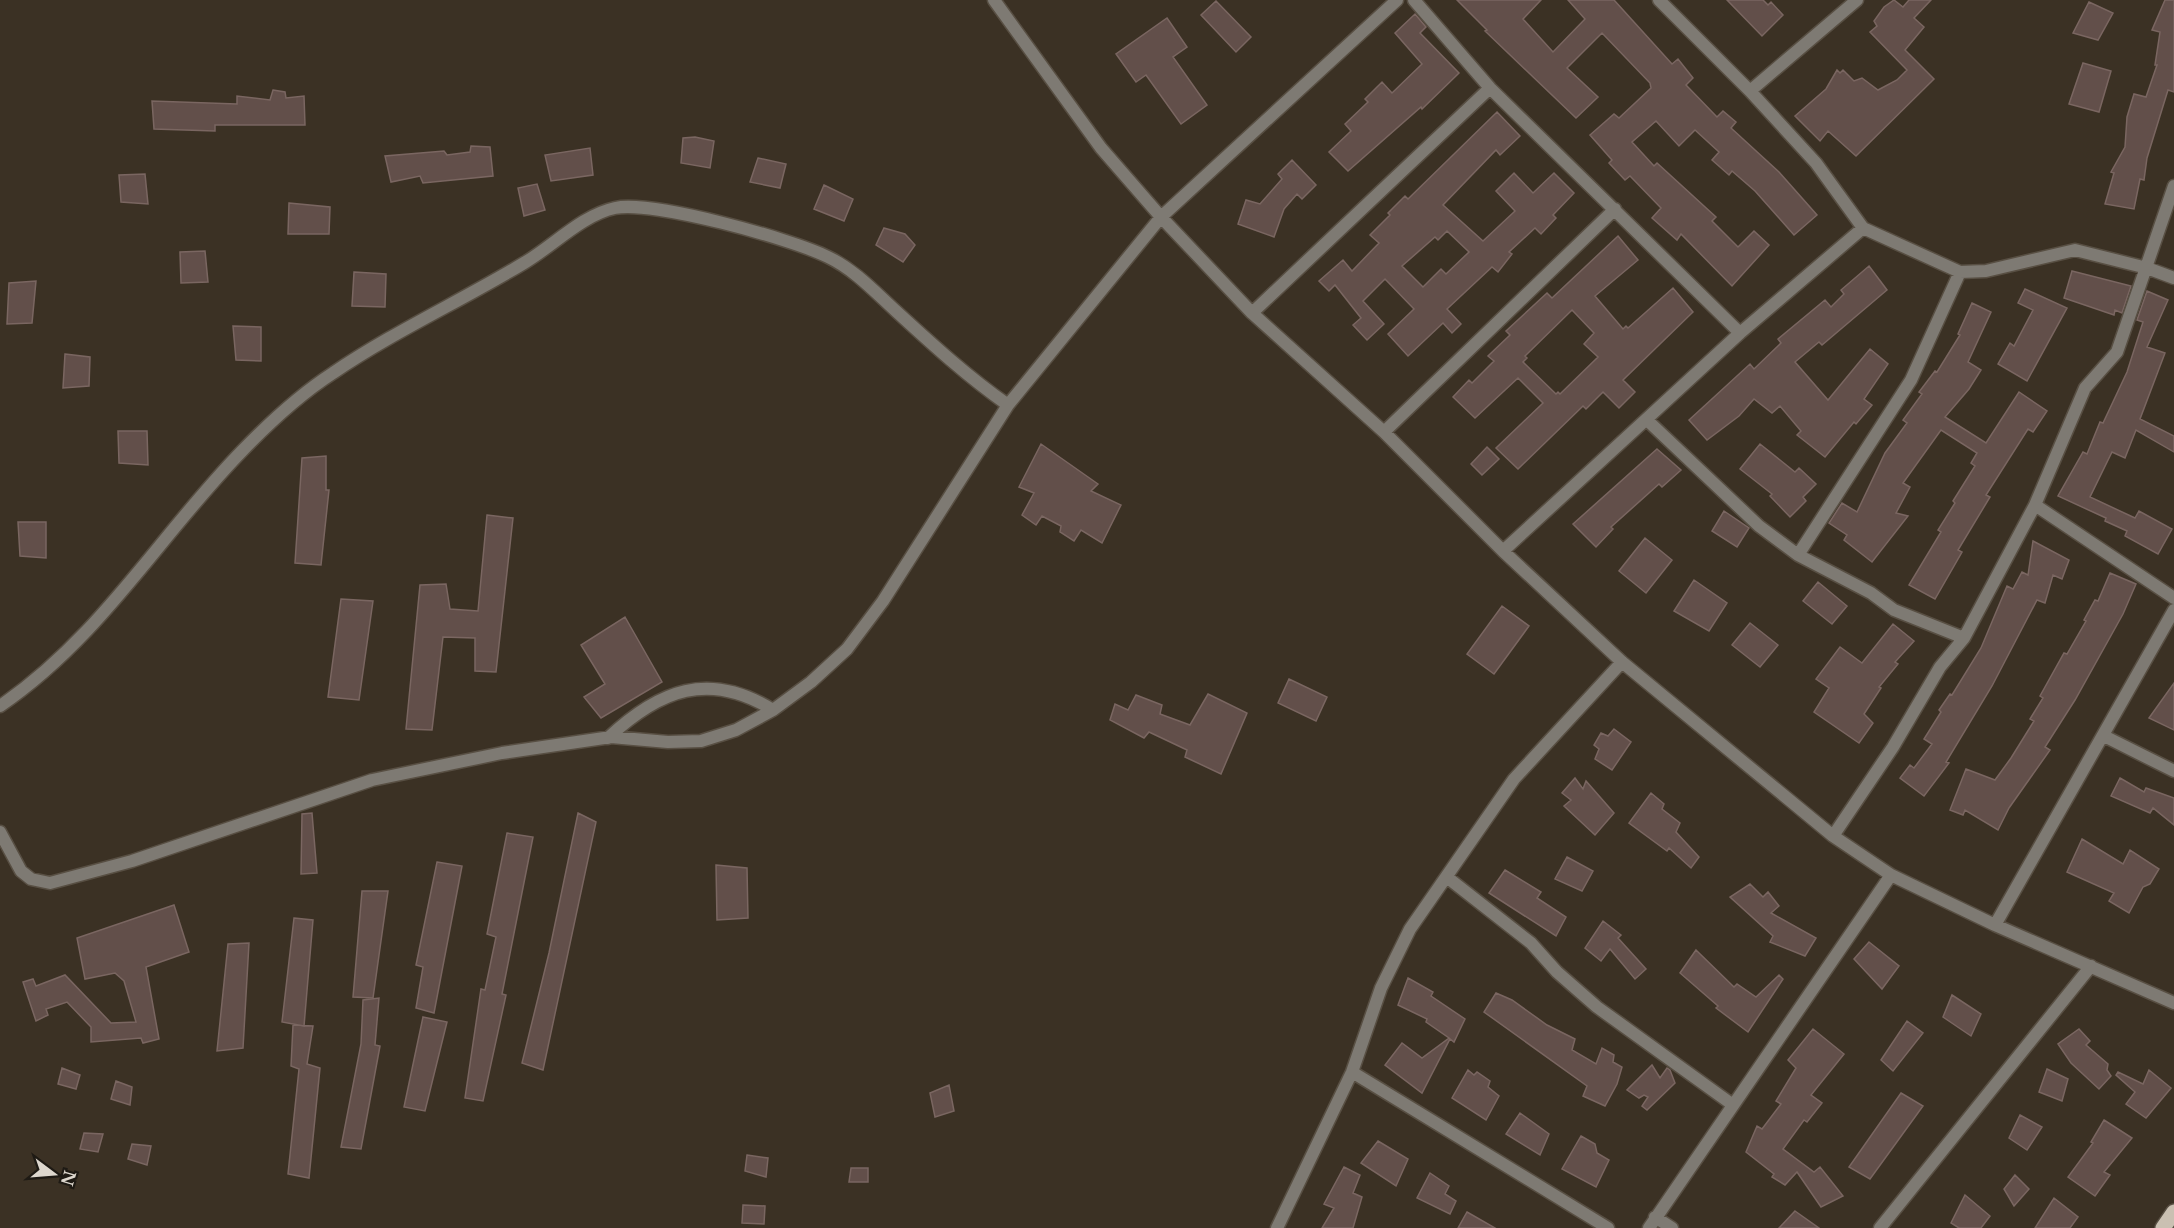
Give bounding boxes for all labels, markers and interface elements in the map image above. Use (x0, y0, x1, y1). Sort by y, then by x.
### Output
north arrow (24, 1144, 84, 1204)
text: N (57, 1168, 80, 1188)

